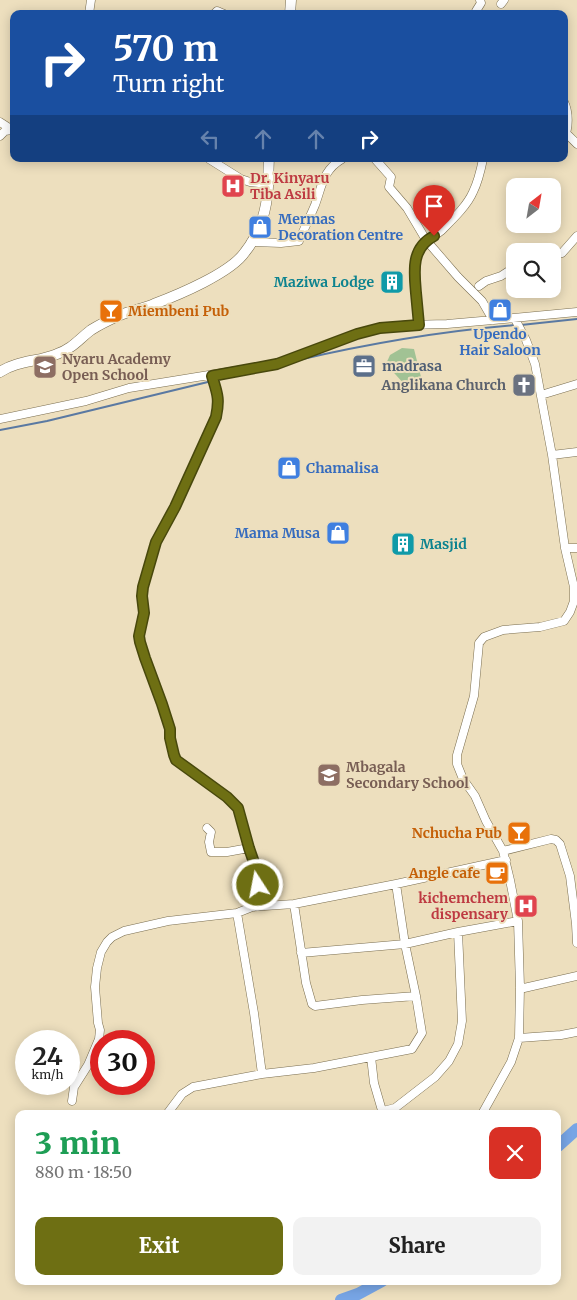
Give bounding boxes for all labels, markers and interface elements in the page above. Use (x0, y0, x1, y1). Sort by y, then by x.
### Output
text: 570 m (113, 27, 218, 71)
icon: right (30, 30, 95, 95)
text: Turn right (113, 70, 224, 98)
icon: left (196, 125, 224, 153)
icon: ahead (249, 125, 277, 153)
icon: ahead (302, 125, 330, 153)
icon: right (355, 125, 383, 153)
place label: Dr. Kinyaru Tiba Asili (250, 169, 329, 203)
hospital icon: Dr. Kinyaru Tiba Asili (220, 173, 246, 199)
north arrow (506, 178, 561, 232)
map controls (506, 178, 561, 298)
pin (413, 185, 455, 236)
icon: arrive (420, 192, 448, 220)
place label: Mermas Decoration Centre (278, 210, 404, 244)
shop icon: Mermas Decoration Centre (247, 214, 273, 240)
button: search (506, 243, 561, 298)
building icon: Maziwa Lodge (379, 269, 405, 295)
place label: Maziwa Lodge (274, 273, 374, 291)
shop icon: Upendo Hair Saloon (487, 297, 513, 323)
bar icon: Miembeni Pub (98, 298, 124, 324)
place label: Miembeni Pub (128, 302, 230, 320)
place label: Upendo Hair Saloon (459, 325, 541, 359)
place label: Nyaru Academy Open School (62, 350, 171, 384)
office icon: madrasa (351, 353, 377, 379)
school or university icon: Nyaru Academy Open School (32, 354, 58, 380)
place label: madrasa (382, 357, 442, 375)
church icon: Anglikana Church (511, 372, 537, 398)
place label: Anglikana Church (380, 376, 507, 394)
shop icon: Chamalisa (276, 455, 302, 481)
place label: Chamalisa (306, 459, 379, 477)
shop icon: Mama Musa (325, 520, 351, 546)
place label: Mama Musa (235, 524, 320, 542)
building icon: Masjid (390, 531, 416, 557)
place label: Masjid (420, 535, 467, 553)
place label: Mbagala Secondary School (346, 758, 469, 792)
school or university icon: Mbagala Secondary School (316, 762, 342, 788)
bar icon: Nchucha Pub (506, 820, 532, 846)
place label: Nchucha Pub (412, 824, 502, 842)
position arrow (231, 858, 283, 910)
cafe icon: Angle cafe (484, 860, 510, 886)
place label: Angle cafe (408, 864, 480, 882)
place label: kichemchem dispensary (418, 889, 509, 923)
hospital icon: kichemchem dispensary (513, 893, 539, 919)
speed limit sign: 30 (90, 1030, 155, 1095)
text: 24 (32, 1040, 63, 1072)
text: km/h (32, 1067, 63, 1082)
text: 3 min (35, 1124, 120, 1162)
button: close (489, 1127, 541, 1179)
text: 880 m · 18:50 (35, 1162, 132, 1182)
button: Exit (35, 1217, 283, 1275)
button: Share (293, 1217, 541, 1275)

